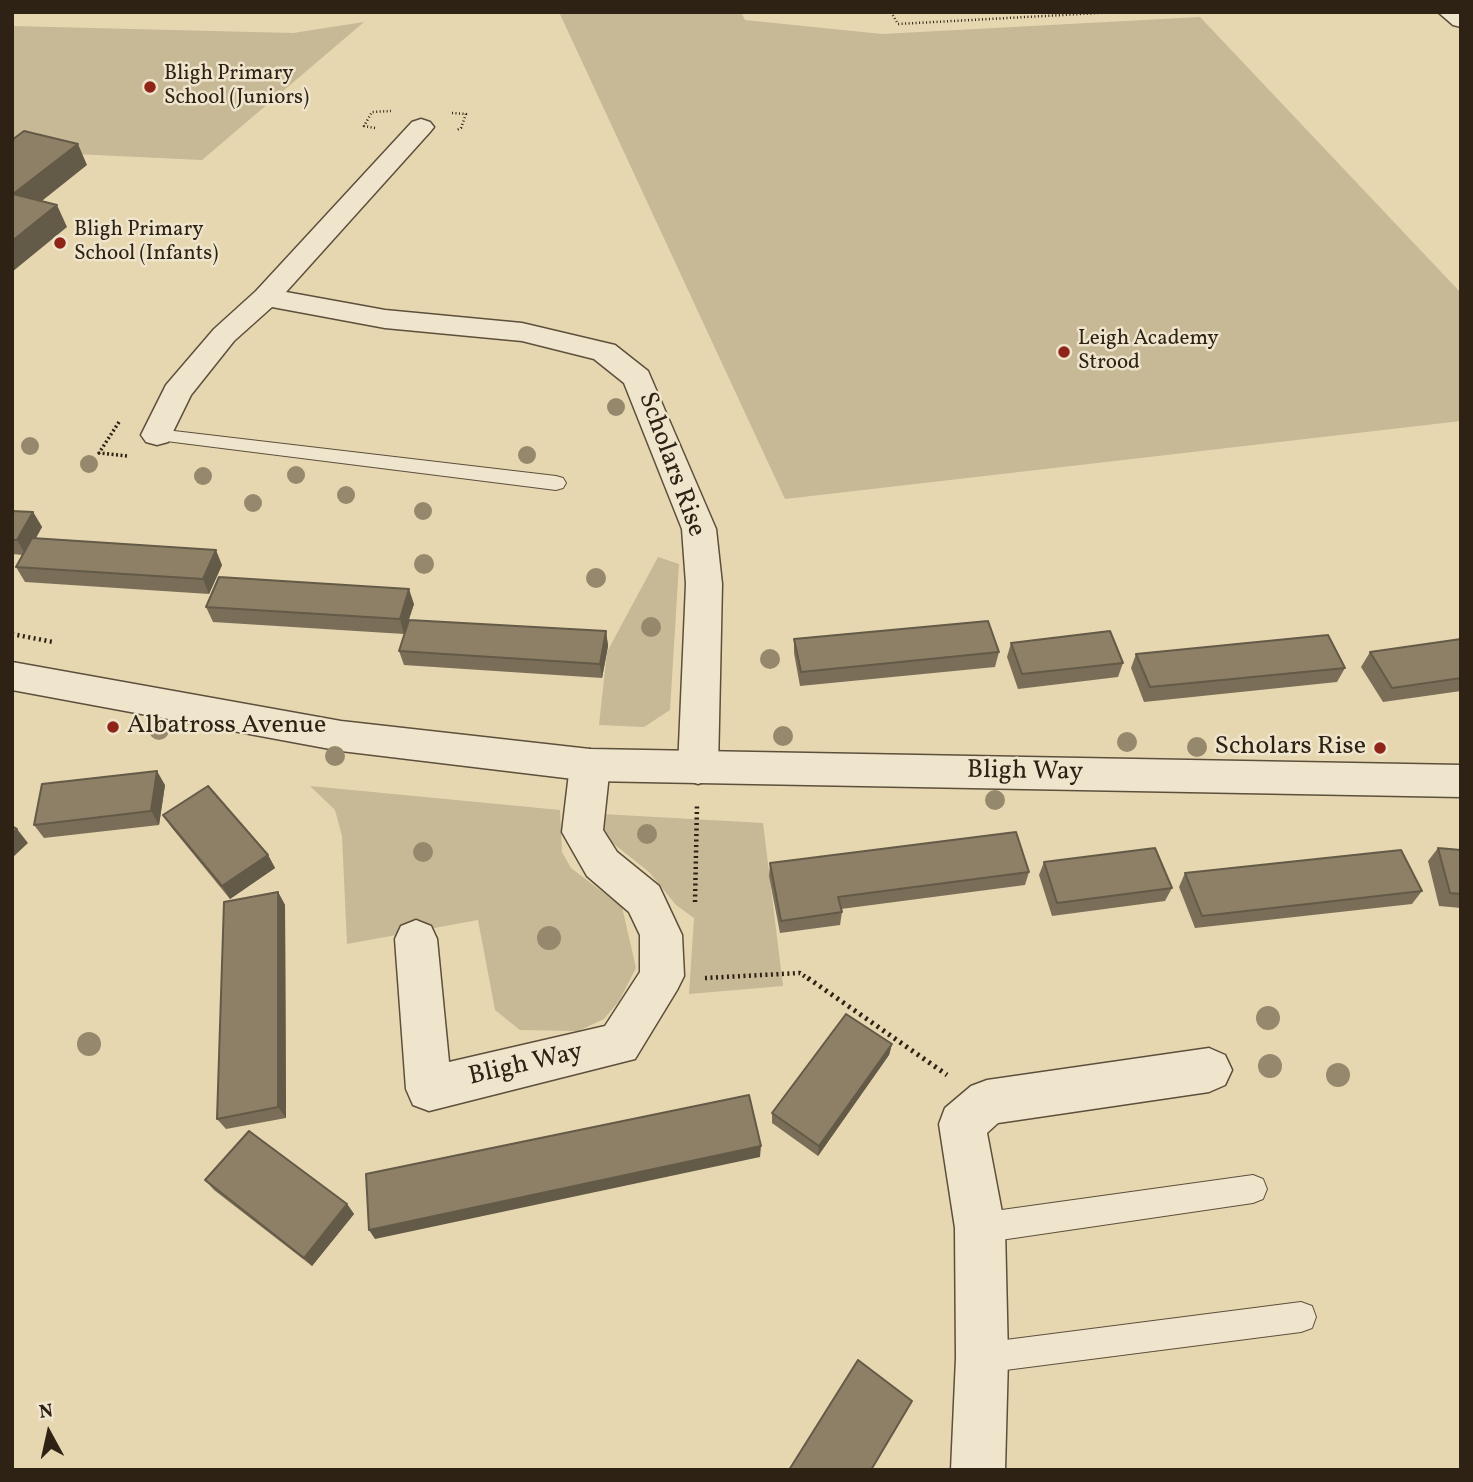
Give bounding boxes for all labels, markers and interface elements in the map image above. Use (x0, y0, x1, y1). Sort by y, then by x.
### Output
place label: Bligh Primary School (Juniors) (164, 62, 309, 112)
marker: Bligh Primary School (Juniors) (142, 79, 158, 95)
place label: Bligh Primary School (Infants) (74, 218, 218, 268)
marker: Bligh Primary School (Infants) (52, 235, 68, 251)
place label: Leigh Academy Strood (1078, 327, 1219, 377)
marker: Leigh Academy Strood (1056, 344, 1072, 360)
street label: Scholars Rise (629, 389, 711, 541)
place label: Albatross Avenue (127, 711, 326, 743)
marker: Albatross Avenue (105, 719, 121, 735)
place label: Scholars Rise (1215, 732, 1366, 764)
marker: Scholars Rise (1372, 740, 1388, 756)
street label: Bligh Way (967, 756, 1083, 790)
street label: Bligh Way (466, 1038, 586, 1094)
north arrow (14, 1398, 84, 1468)
text: N (37, 1398, 55, 1426)

